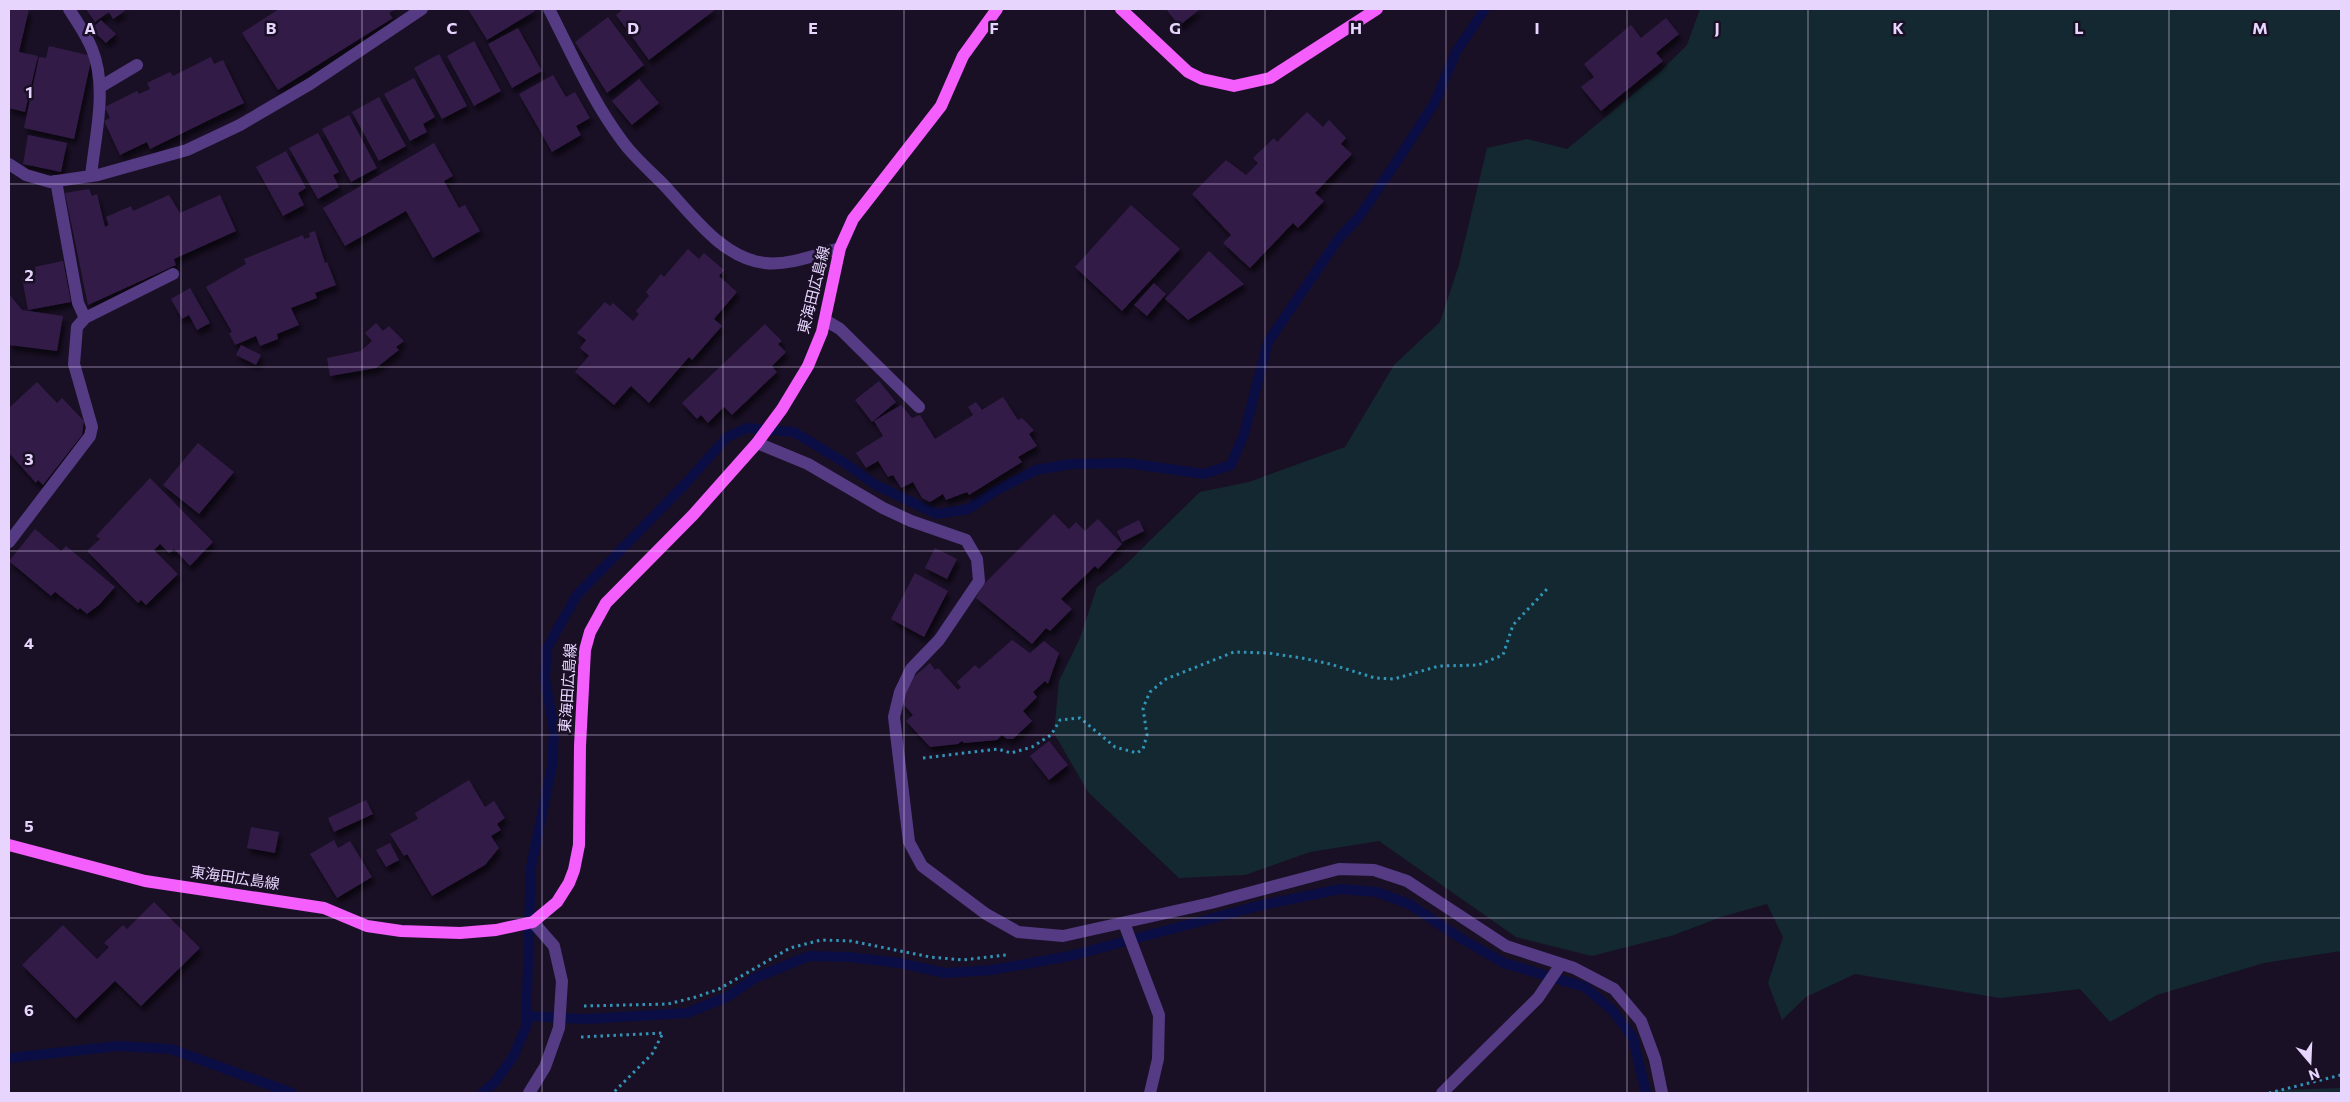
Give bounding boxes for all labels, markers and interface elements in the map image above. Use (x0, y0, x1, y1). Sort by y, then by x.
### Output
text: A (84, 18, 96, 37)
text: B (266, 18, 277, 37)
text: C (447, 18, 458, 37)
text: D (627, 18, 639, 37)
text: E (808, 18, 818, 37)
text: F (989, 18, 999, 37)
text: G (1169, 18, 1181, 37)
text: H (1350, 18, 1362, 37)
text: I (1534, 18, 1540, 37)
text: J (1714, 18, 1720, 37)
text: K (1892, 18, 1904, 37)
text: L (2074, 18, 2084, 37)
text: M (2252, 18, 2268, 37)
text: 1 (25, 82, 33, 101)
street label: 東海田広島線 (793, 244, 833, 336)
text: 2 (24, 265, 34, 284)
text: 3 (24, 449, 34, 468)
text: 4 (24, 633, 34, 652)
street label: 東海田広島線 (555, 642, 579, 733)
text: 5 (24, 816, 34, 835)
street label: 東海田広島線 (189, 862, 281, 892)
text: 6 (24, 1000, 34, 1019)
north arrow (2285, 1037, 2335, 1087)
text: N (2307, 1065, 2322, 1085)

